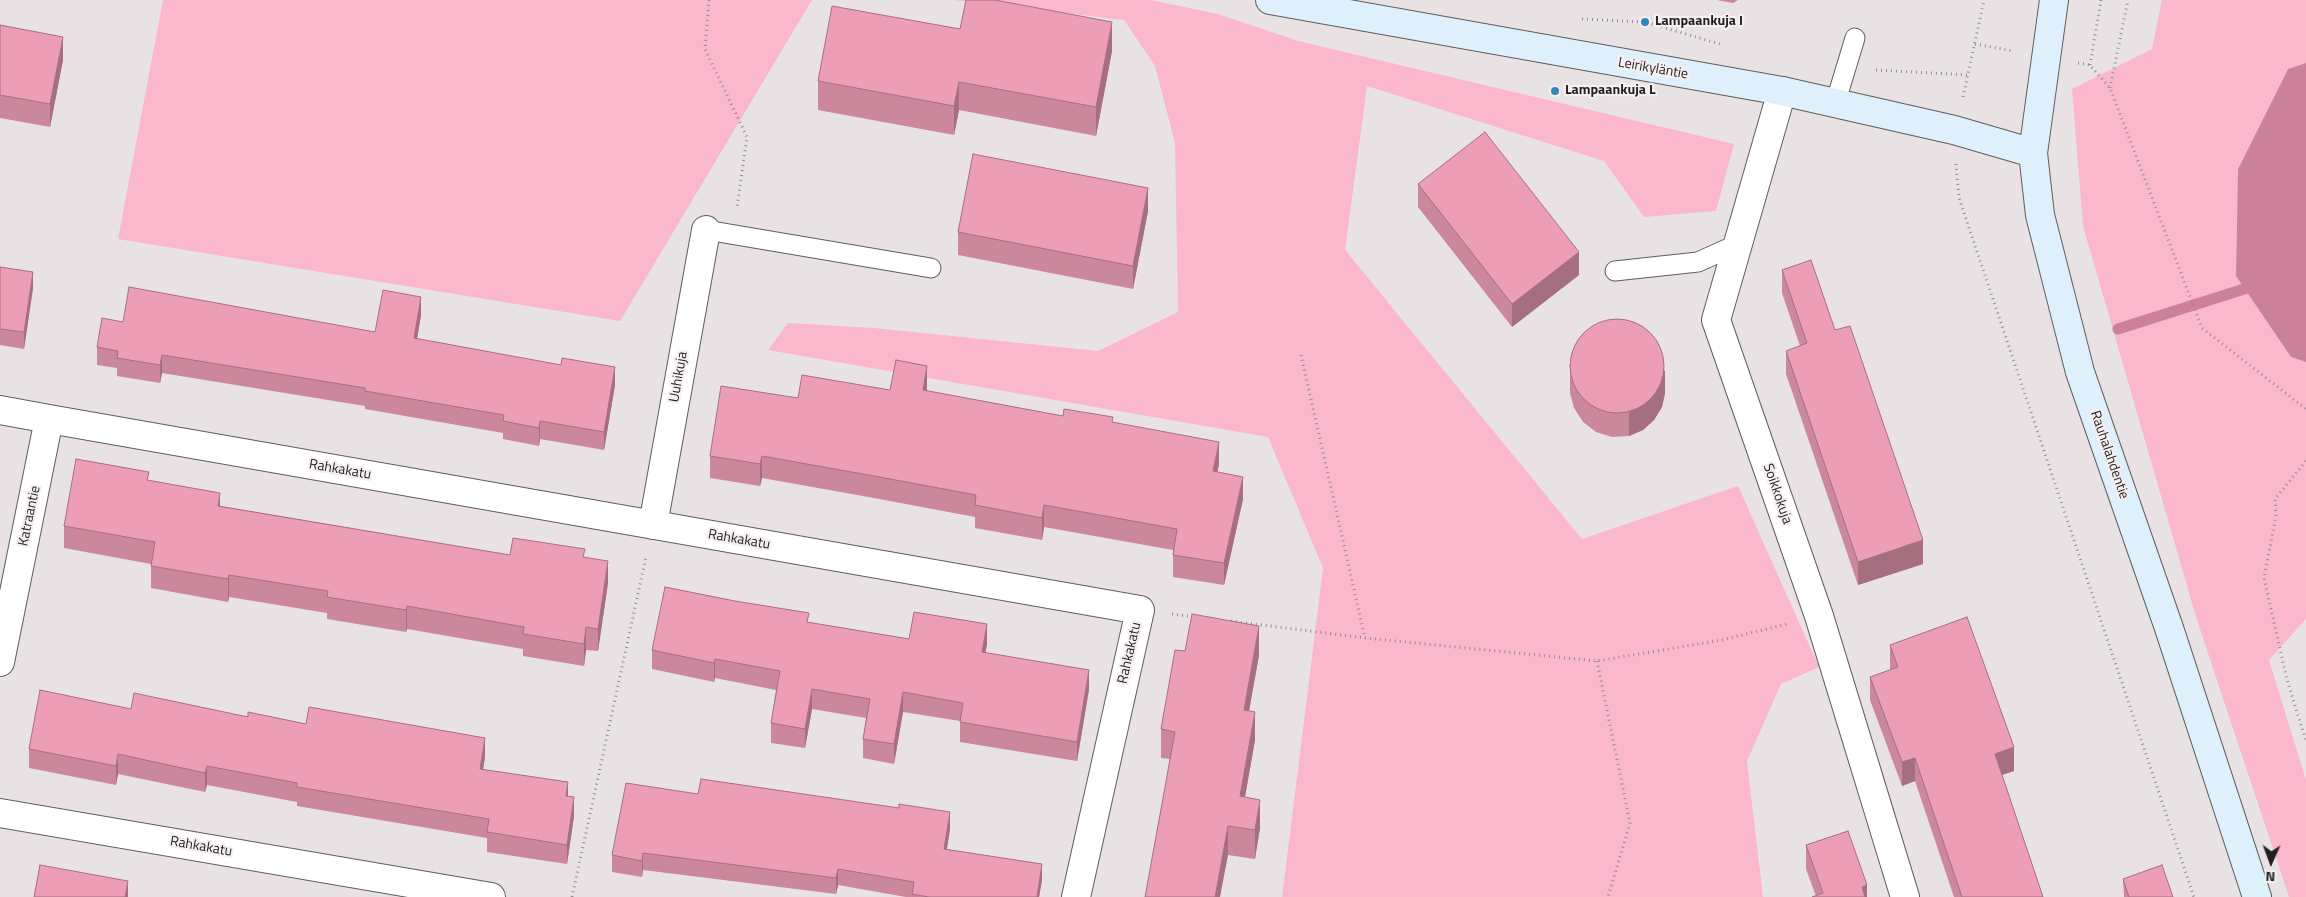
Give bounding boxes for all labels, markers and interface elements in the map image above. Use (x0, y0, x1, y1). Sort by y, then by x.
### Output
place label: Lampaankuja I (1655, 14, 1743, 30)
marker: Lampaankuja I (1639, 16, 1651, 28)
street label: Leirikyläntie (1617, 55, 1689, 83)
place label: Lampaankuja L (1565, 83, 1656, 99)
marker: Lampaankuja L (1549, 85, 1561, 97)
street label: Uuhikuja (666, 350, 692, 404)
street label: Rauhalahdentie (2086, 409, 2132, 501)
street label: Rahkakatu (308, 456, 372, 484)
street label: Soikkokuja (1759, 462, 1795, 526)
street label: Katraantie (15, 484, 45, 548)
street label: Rahkakatu (707, 526, 771, 554)
street label: Rahkakatu (1115, 620, 1145, 686)
street label: Rahkakatu (169, 833, 233, 861)
north arrow (2246, 837, 2296, 887)
text: N (2265, 867, 2276, 888)

